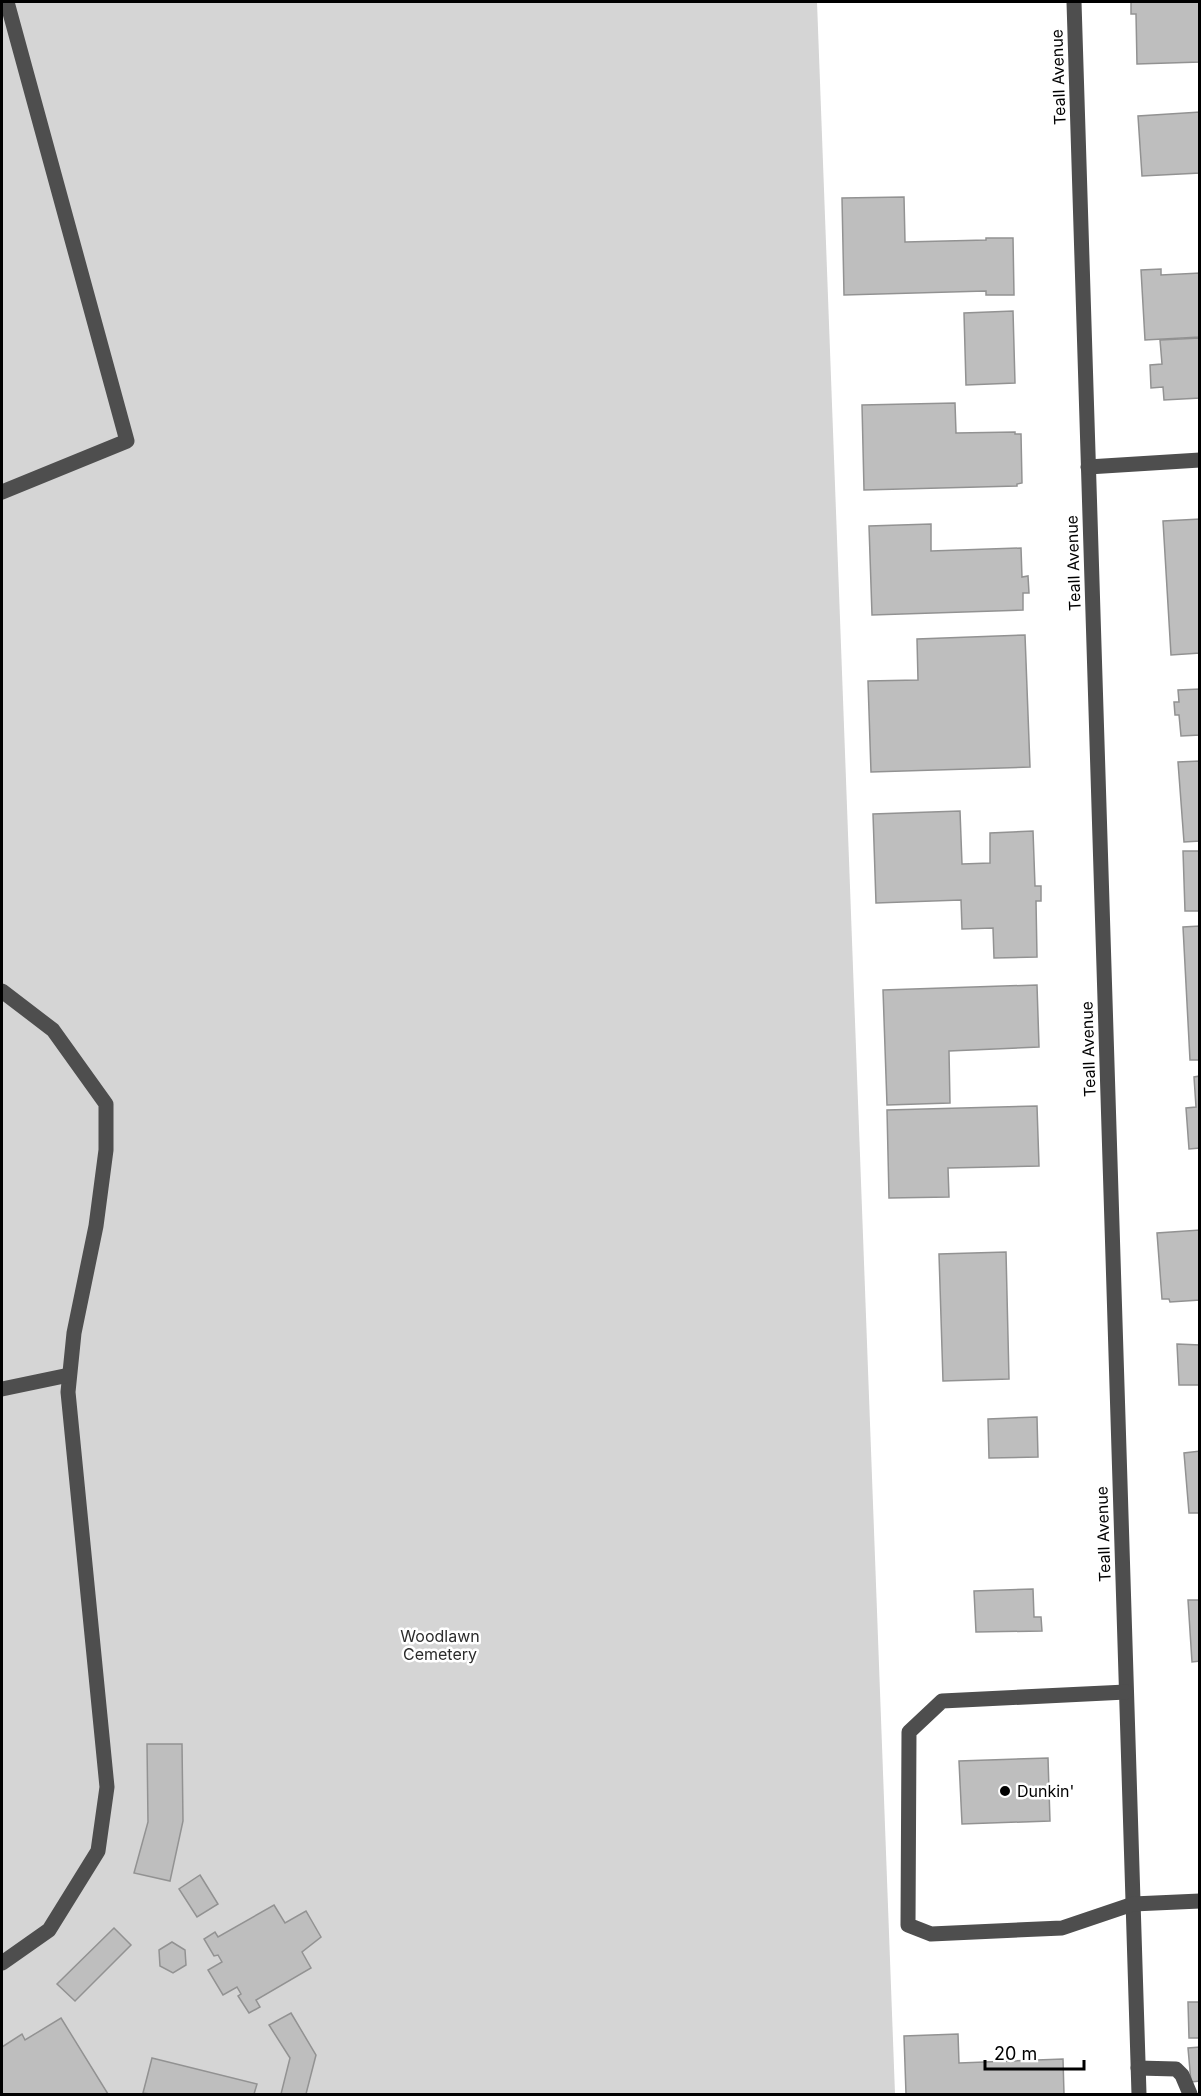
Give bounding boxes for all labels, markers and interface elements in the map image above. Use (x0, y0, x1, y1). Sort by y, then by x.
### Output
street label: Teall Avenue (1046, 29, 1070, 125)
street label: Teall Avenue (1061, 515, 1085, 611)
street label: Teall Avenue (1076, 1001, 1100, 1097)
street label: Teall Avenue (1091, 1486, 1115, 1582)
park label: Woodlawn Cemetery (400, 1626, 480, 1664)
place label: Dunkin' (1017, 1781, 1074, 1801)
marker: Dunkin' (998, 1784, 1012, 1798)
scale bar (985, 2033, 1084, 2071)
text: 20 m (994, 2043, 1037, 2064)

